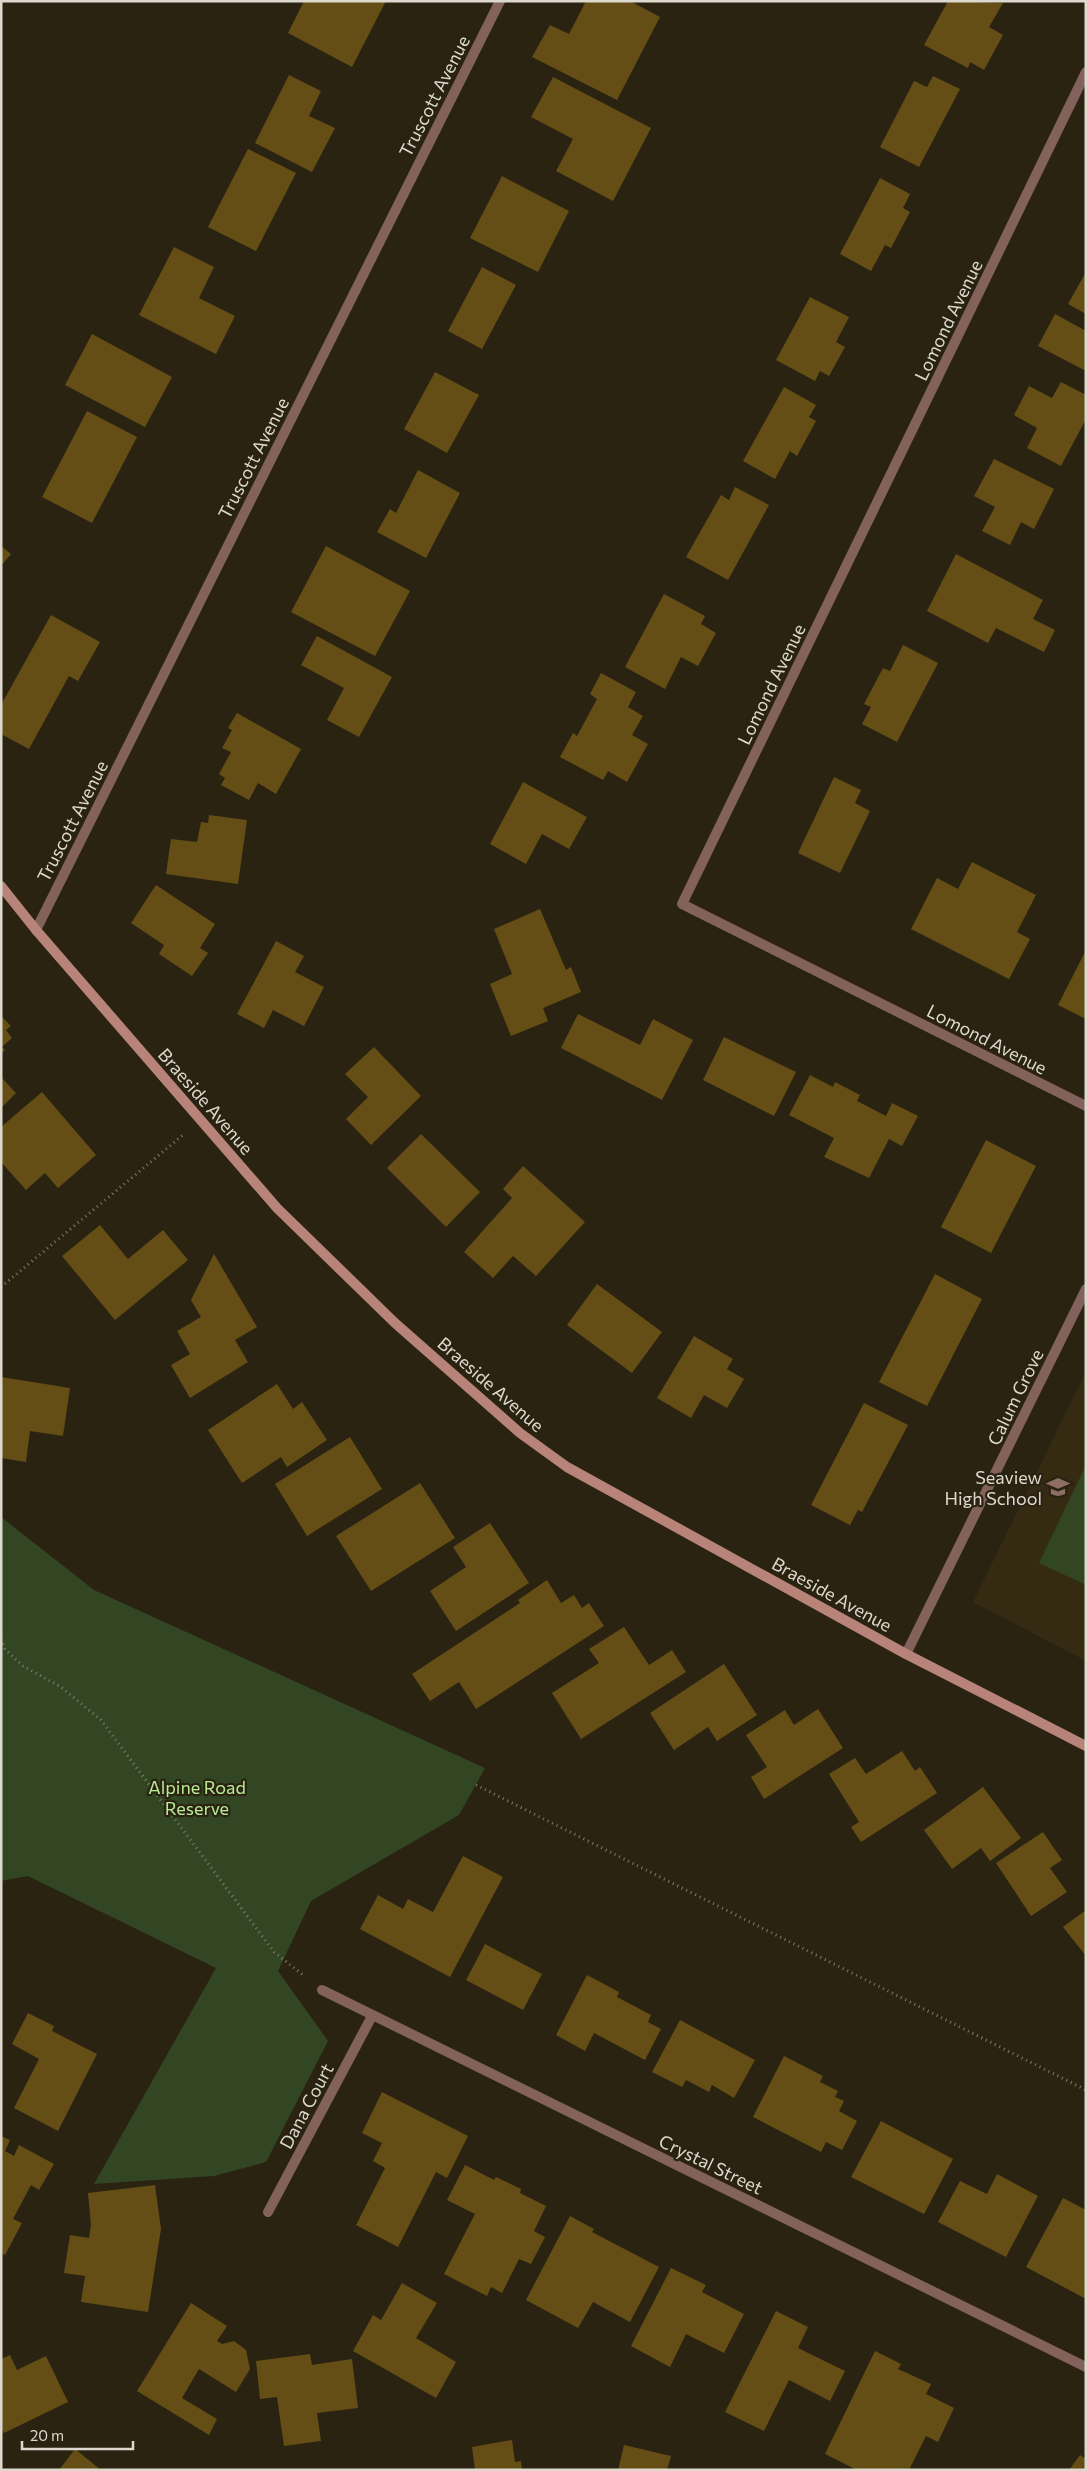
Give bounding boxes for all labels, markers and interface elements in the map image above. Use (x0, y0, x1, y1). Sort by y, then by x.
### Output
street label: Truscott Avenue (394, 32, 474, 160)
street label: Lomond Avenue (909, 256, 987, 384)
street label: Truscott Avenue (213, 394, 293, 522)
street label: Lomond Avenue (732, 620, 810, 748)
street label: Truscott Avenue (32, 757, 112, 885)
street label: Lomond Avenue (923, 999, 1051, 1079)
street label: Braeside Avenue (154, 1043, 258, 1159)
street label: Braeside Avenue (433, 1332, 549, 1436)
street label: Calum Grove (982, 1345, 1048, 1449)
place label: Seaview High School (945, 1466, 1042, 1509)
school or university icon: Seaview High School (1045, 1474, 1071, 1500)
street label: Braeside Avenue (768, 1552, 896, 1636)
park label: Alpine Road Reserve (148, 1776, 246, 1819)
street label: Dana Court (274, 2060, 338, 2152)
street label: Crystal Street (656, 2129, 766, 2199)
scale bar (22, 2418, 134, 2450)
text: 20 m (30, 2426, 64, 2444)

